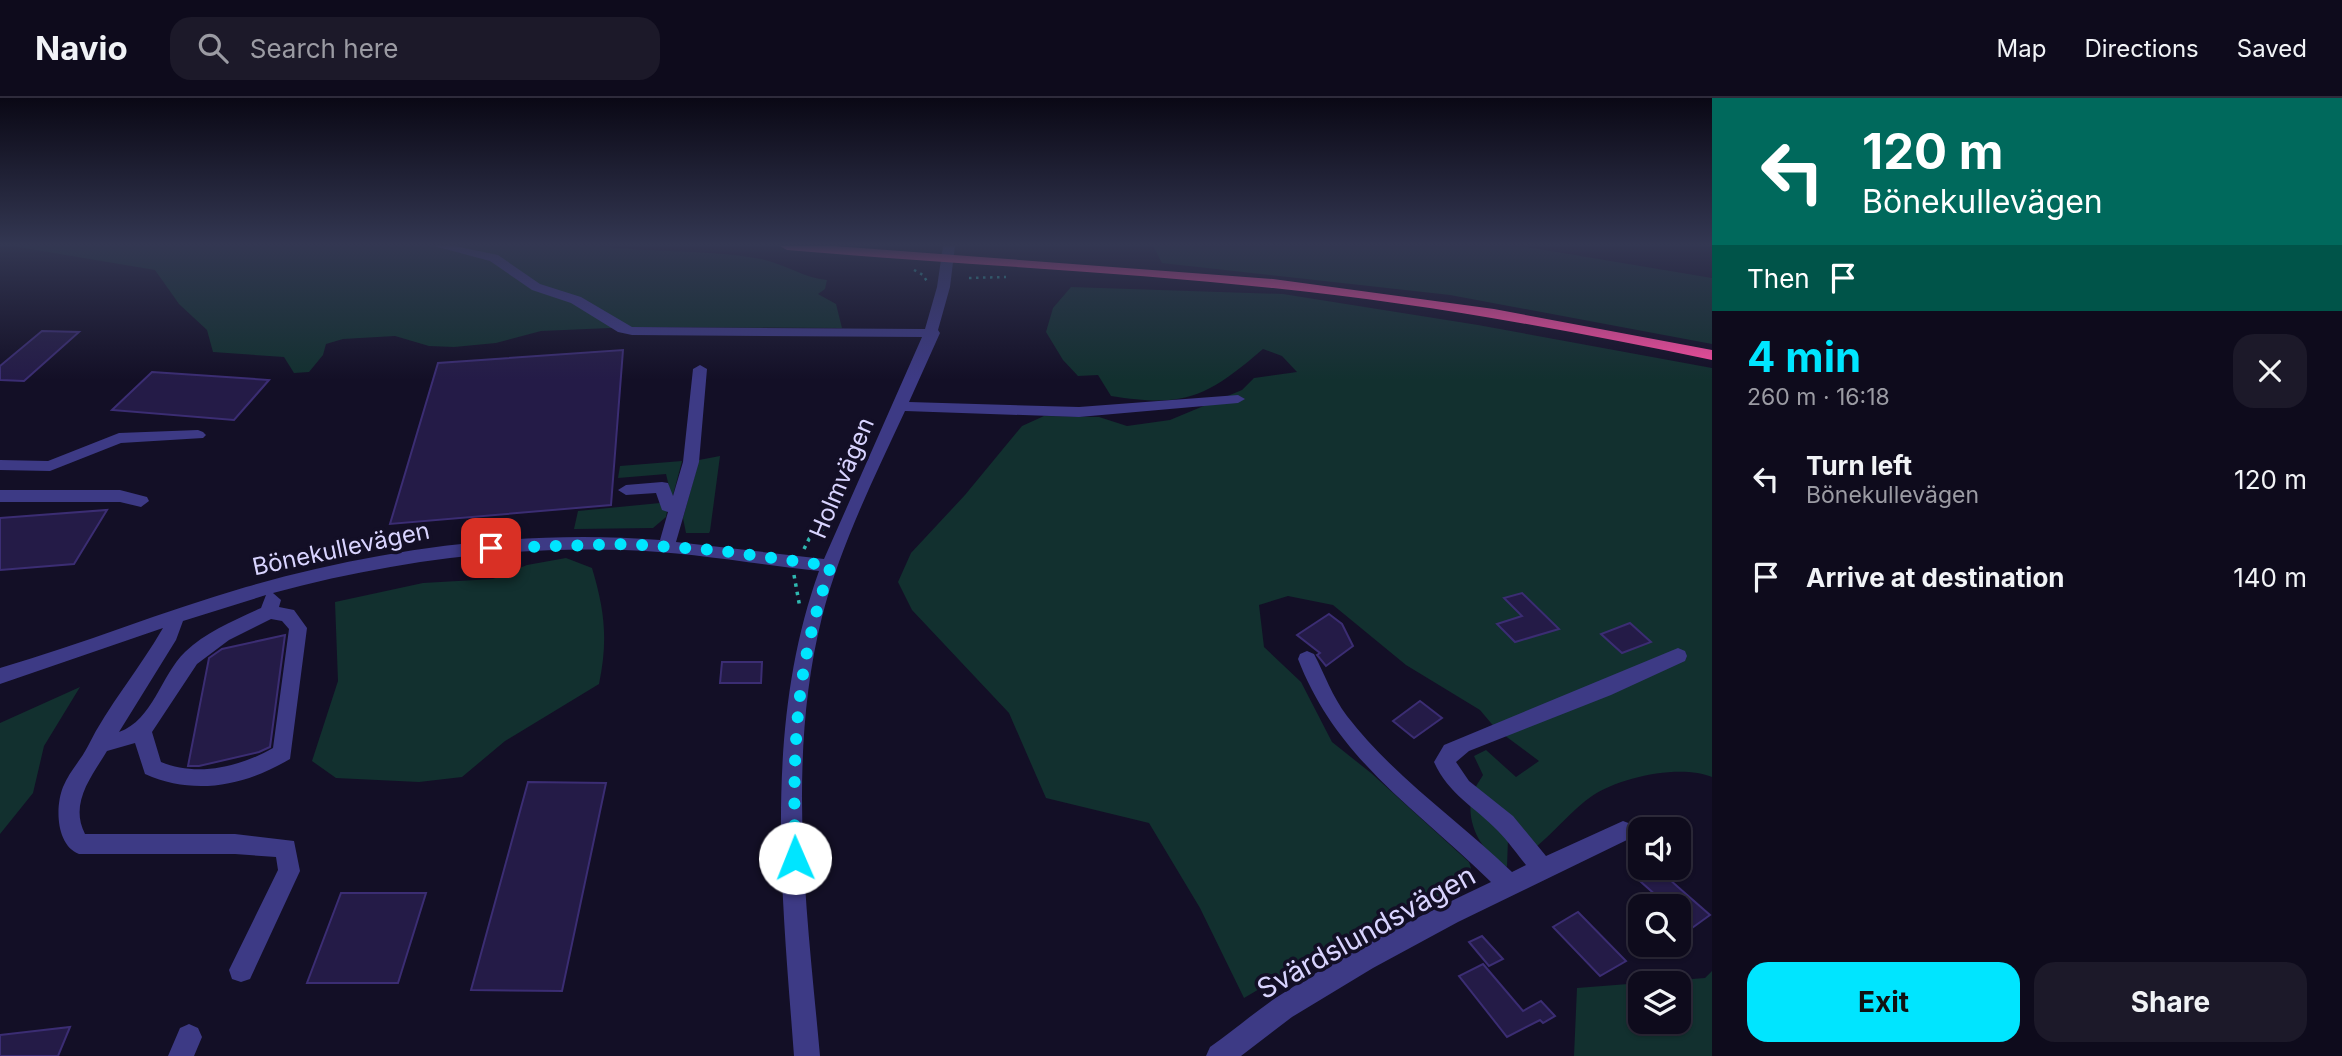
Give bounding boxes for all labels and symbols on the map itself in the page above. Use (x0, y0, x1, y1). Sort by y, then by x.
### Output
street label: Holmvägen (803, 413, 880, 543)
street label: Bönekullevägen (250, 516, 432, 581)
pin (461, 518, 521, 578)
position arrow (758, 821, 832, 895)
street label: Svärdslundsvägen (1251, 858, 1481, 1006)

